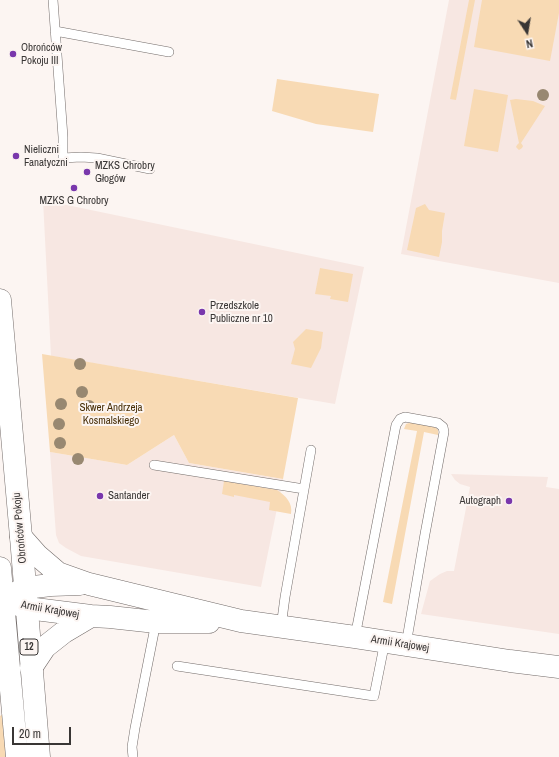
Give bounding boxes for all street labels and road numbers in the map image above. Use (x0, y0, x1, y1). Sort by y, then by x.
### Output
street label: Obrońców Pokoju (10, 492, 30, 564)
street label: Armii Krajowej (20, 598, 80, 622)
street label: Armii Krajowej (370, 633, 430, 655)
road number: 12 (20, 639, 38, 655)

